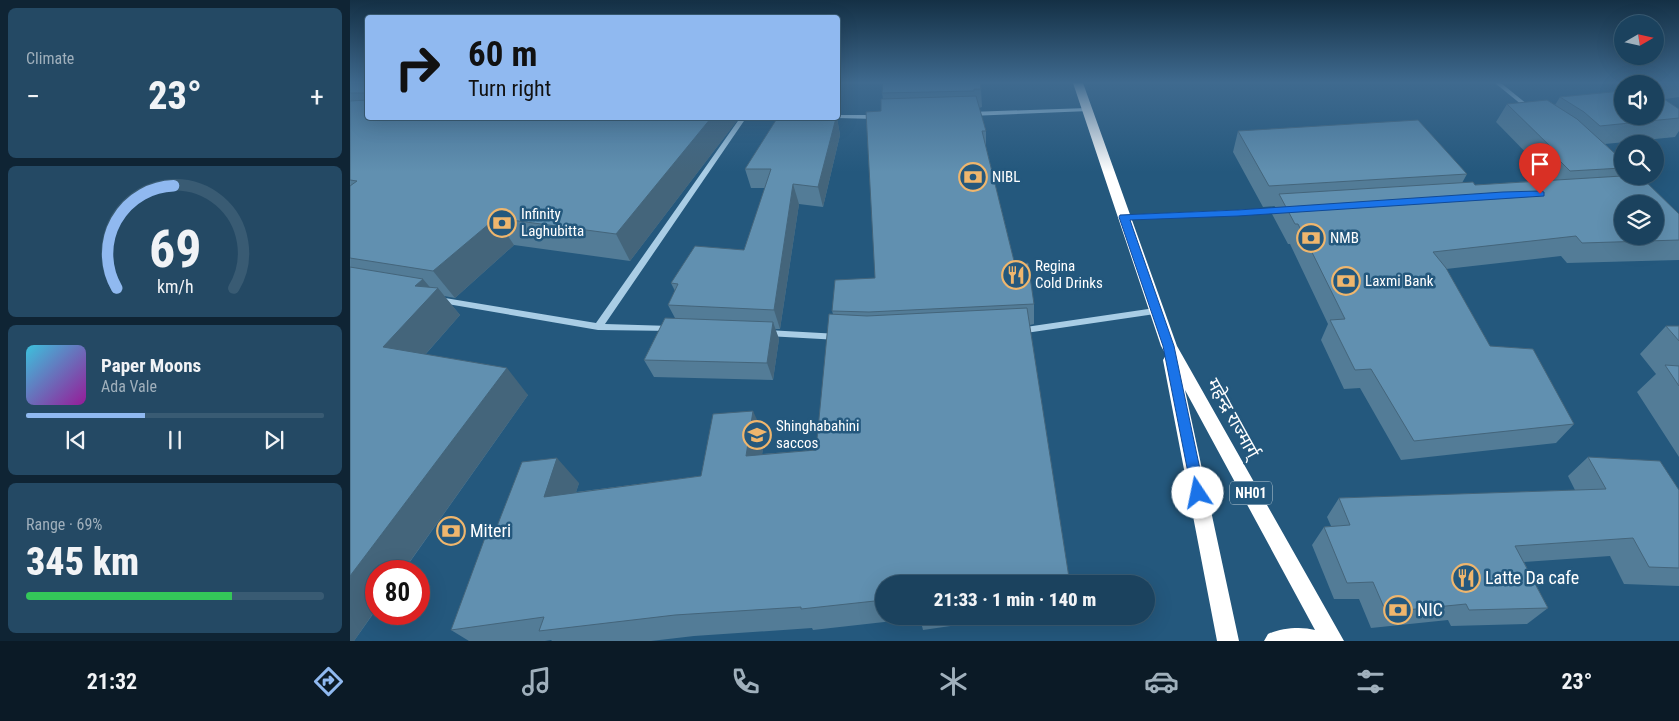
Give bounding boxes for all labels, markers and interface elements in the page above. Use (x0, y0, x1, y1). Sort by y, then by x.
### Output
north arrow (1614, 15, 1664, 65)
map controls (1614, 15, 1664, 245)
text: 60 m (468, 34, 537, 75)
icon: right (385, 35, 450, 100)
text: Climate (26, 49, 74, 68)
text: 23° (148, 74, 202, 118)
button: sound (1614, 75, 1664, 125)
text: Turn right (468, 76, 551, 101)
text: − (26, 80, 40, 113)
text: + (310, 80, 324, 113)
button: search (1614, 135, 1664, 185)
pin (1519, 143, 1561, 194)
icon: arrive (1526, 150, 1554, 178)
bank icon: NIBL (958, 162, 988, 192)
place label: NIBL (992, 168, 1020, 186)
button: layers (1614, 195, 1664, 245)
place label: Infinity Laghubitta (521, 205, 584, 240)
bank icon: Infinity Laghubitta (487, 208, 517, 238)
text: 69 (149, 219, 201, 280)
bank icon: NMB (1296, 223, 1326, 253)
place label: NMB (1330, 229, 1359, 247)
place label: Regina Cold Drinks (1035, 257, 1103, 292)
restaurant icon: Regina Cold Drinks (1001, 260, 1031, 290)
bank icon: Laxmi Bank (1331, 266, 1361, 296)
place label: Laxmi Bank (1365, 272, 1434, 290)
text: km/h (157, 276, 193, 297)
text: Paper Moons (101, 354, 201, 377)
street label: महेन्द्र राज्मार्ग् (1202, 374, 1265, 464)
text: Ada Vale (101, 377, 157, 396)
place label: Shinghabahini saccos (776, 417, 860, 452)
school or university icon: Shinghabahini saccos (742, 420, 772, 450)
icon: previous (62, 426, 90, 454)
icon: pause (161, 426, 189, 454)
icon: next (260, 426, 288, 454)
position arrow (1171, 466, 1223, 518)
road number: NH01 (1230, 482, 1272, 504)
text: Range · 69% (26, 515, 102, 534)
bank icon: Miteri (436, 516, 466, 546)
place label: Miteri (470, 520, 511, 541)
text: 345 km (26, 540, 139, 584)
speed limit sign: 80 (365, 560, 430, 625)
restaurant icon: Latte Da cafe (1451, 563, 1481, 593)
place label: Latte Da cafe (1485, 567, 1579, 588)
text: 21:33 · 1 min · 140 m (934, 588, 1096, 611)
bank icon: NIC (1383, 595, 1413, 625)
place label: NIC (1417, 599, 1443, 620)
icon: directions (311, 664, 346, 699)
icon: music (519, 664, 554, 699)
icon: phone (728, 664, 763, 699)
icon: climate (936, 664, 971, 699)
icon: car (1144, 664, 1179, 699)
icon: filters (1353, 664, 1388, 699)
text: 21:32 (87, 669, 137, 694)
text: 23° (1561, 669, 1592, 694)

